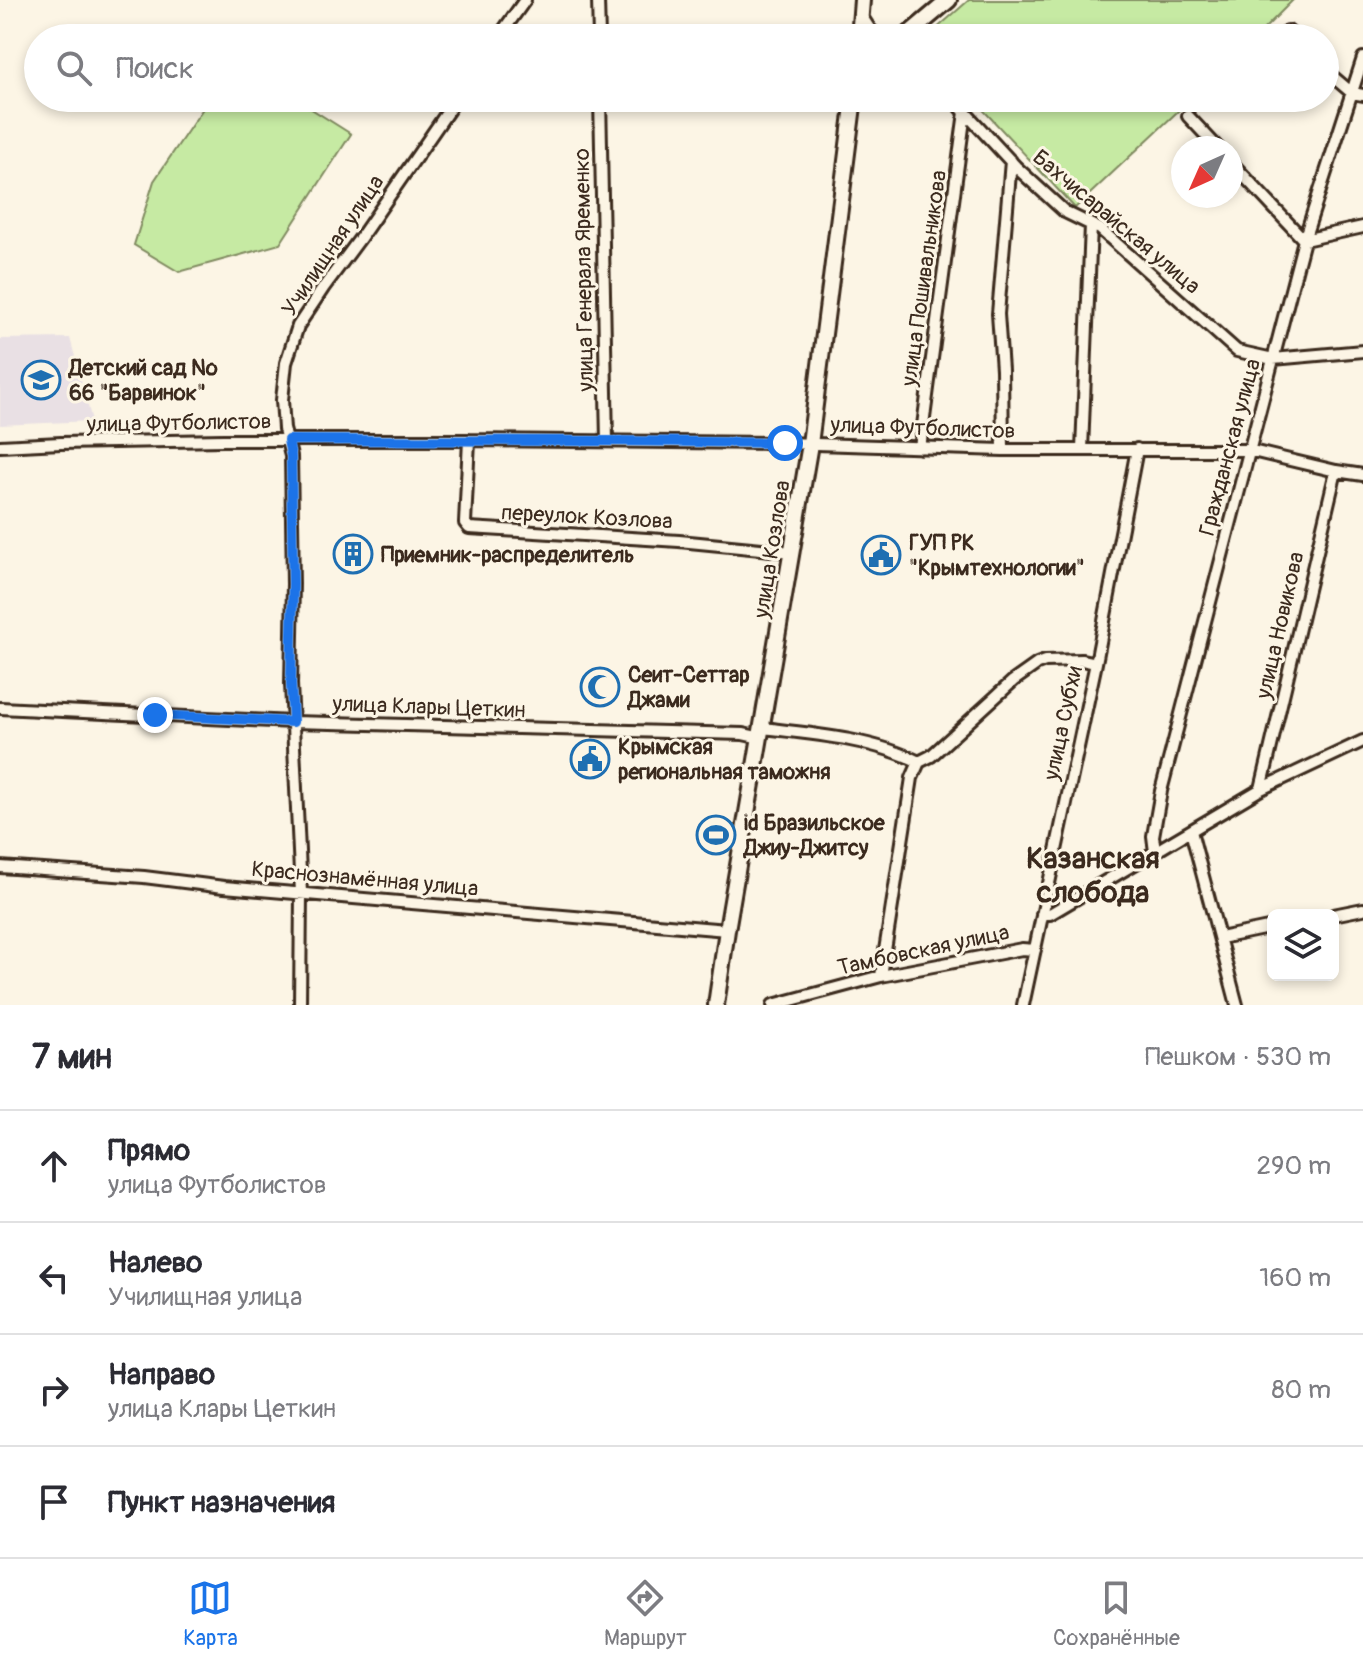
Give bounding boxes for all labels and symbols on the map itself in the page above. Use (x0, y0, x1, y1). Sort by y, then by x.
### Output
north arrow (1171, 136, 1243, 208)
street label: Бахчисарайская улица (1027, 143, 1206, 300)
street label: улица Генерала Яременко (568, 148, 600, 393)
street label: улица Пошивальникова (895, 168, 953, 389)
street label: Училищная улица (275, 170, 390, 322)
place label: Детский сад № 66 "Барвинок" (67, 354, 218, 407)
street label: Гражданская улица (1193, 356, 1267, 539)
school or university icon: Детский сад № 66 "Барвинок" (20, 359, 62, 401)
street label: улица Футболистов (85, 407, 272, 439)
street label: улица Футболистов (829, 411, 1016, 445)
route start (767, 425, 803, 461)
street label: улица Козлова (747, 478, 797, 621)
street label: переулок Козлова (500, 499, 673, 535)
place label: ГУП РК "Крымтехнологии" (909, 529, 1085, 582)
building icon: Приемник-распределитель (332, 533, 374, 575)
public building icon: ГУП РК "Крымтехнологии" (860, 534, 902, 576)
place label: Приемник-распределитель (381, 541, 634, 569)
street label: улица Новикова (1249, 549, 1311, 702)
place label: Сеит-Сеттар Джами (626, 661, 750, 714)
street label: улица Субхи (1037, 663, 1089, 784)
mosque icon: Сеит-Сеттар Джами (579, 666, 621, 708)
street label: улица Клары Цеткин (331, 690, 526, 724)
route end (137, 697, 173, 733)
place label: Крымская региональная таможня (618, 733, 831, 786)
public building icon: Крымская региональная таможня (569, 738, 611, 780)
place label: id Бразильское Джиу-Джитсу (742, 809, 886, 862)
sports icon: id Бразильское Джиу-Джитсу (695, 814, 737, 856)
district label: Казанская слобода (1026, 840, 1160, 911)
street label: Краснознамённая улица (250, 855, 479, 903)
street label: Тамбовская улица (835, 918, 1012, 982)

